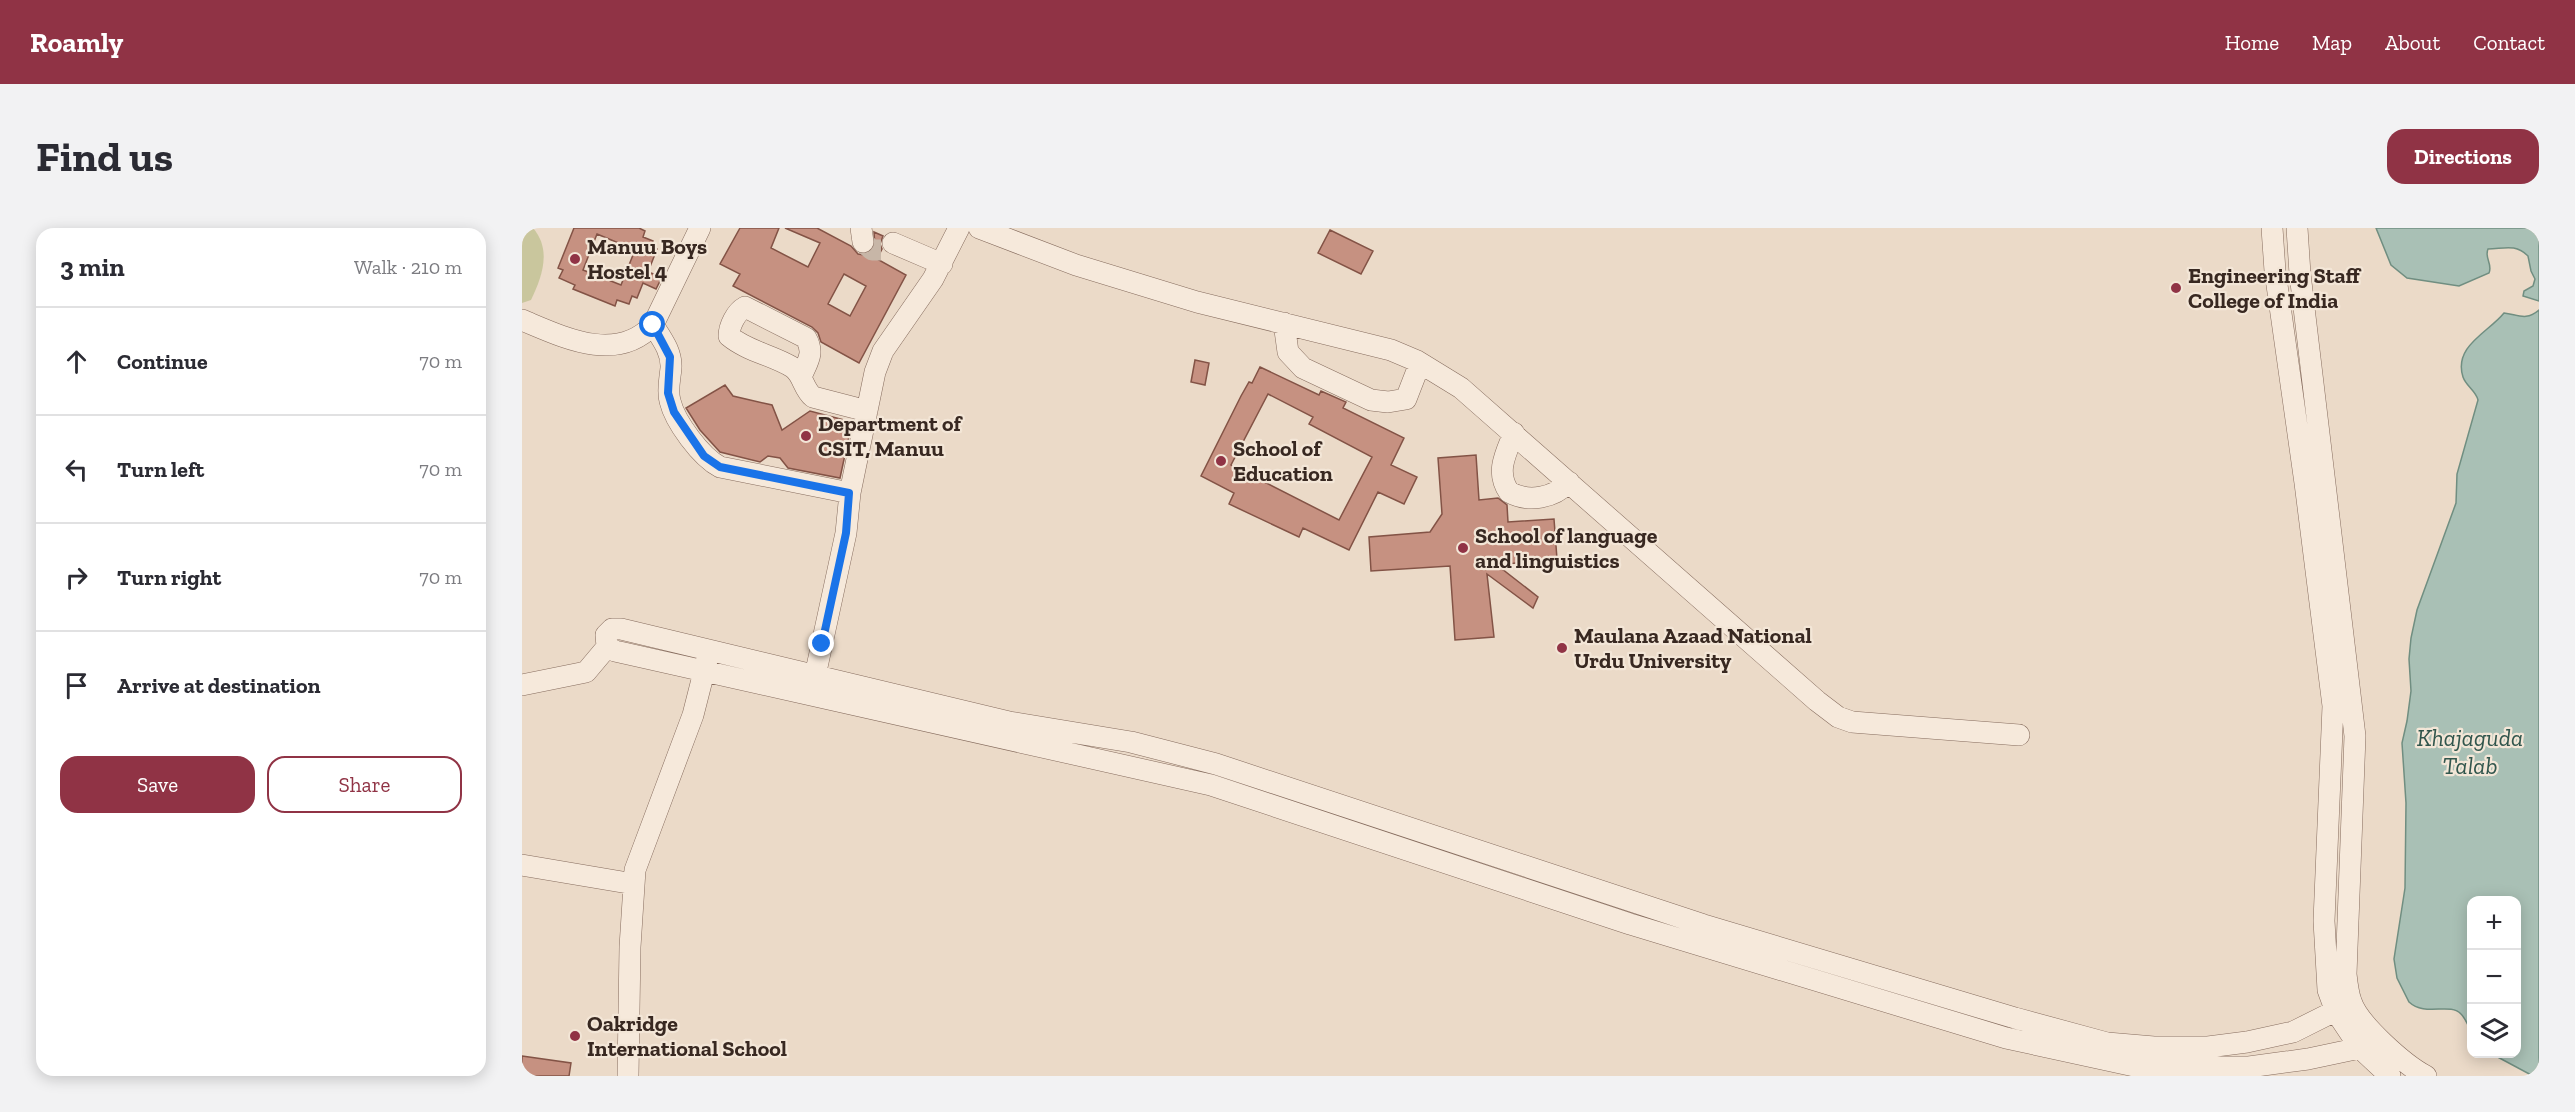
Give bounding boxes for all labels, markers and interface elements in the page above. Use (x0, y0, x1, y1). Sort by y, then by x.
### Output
text: Roamly (30, 26, 123, 59)
text: Home (2225, 30, 2279, 55)
text: Map (2312, 30, 2352, 55)
text: About (2385, 30, 2440, 55)
text: Contact (2473, 30, 2545, 55)
button: Directions (2387, 129, 2539, 184)
text: Find us (36, 131, 173, 182)
place label: Manuu Boys Hostel 4 (587, 233, 707, 285)
text: 3 min (60, 251, 125, 283)
marker: Manuu Boys Hostel 4 (568, 252, 582, 266)
text: Walk · 210 m (354, 255, 462, 279)
place label: Engineering Staff College of India (2188, 262, 2362, 314)
marker: Engineering Staff College of India (2169, 281, 2183, 295)
route start (639, 311, 665, 337)
icon: ahead (60, 345, 93, 378)
text: Continue (117, 348, 208, 375)
text: 70 m (419, 349, 462, 373)
place label: Department of CSIT, Manuu (818, 410, 963, 462)
marker: Department of CSIT, Manuu (799, 429, 813, 443)
place label: School of Education (1233, 435, 1333, 487)
icon: left (60, 453, 93, 486)
marker: School of Education (1214, 454, 1228, 468)
text: Turn left (117, 456, 204, 483)
text: 70 m (419, 457, 462, 481)
place label: School of language and linguistics (1475, 522, 1658, 574)
marker: School of language and linguistics (1456, 541, 1470, 555)
icon: right (60, 561, 93, 594)
text: Turn right (117, 564, 221, 591)
text: 70 m (419, 565, 462, 589)
place label: Maulana Azaad National Urdu University (1574, 622, 1812, 674)
route end (808, 630, 834, 656)
marker: Maulana Azaad National Urdu University (1555, 641, 1569, 655)
icon: arrive (60, 669, 93, 702)
text: Arrive at destination (117, 672, 320, 699)
water label: Khajaguda Talab (2417, 723, 2523, 780)
button: Save (60, 756, 255, 813)
button: Share (267, 756, 462, 813)
map controls (2467, 896, 2521, 1058)
button: + (2467, 896, 2521, 950)
button: − (2467, 950, 2521, 1004)
button: layers (2467, 1004, 2521, 1058)
place label: Oakridge International School (587, 1010, 787, 1062)
marker: Oakridge International School (568, 1029, 582, 1043)

